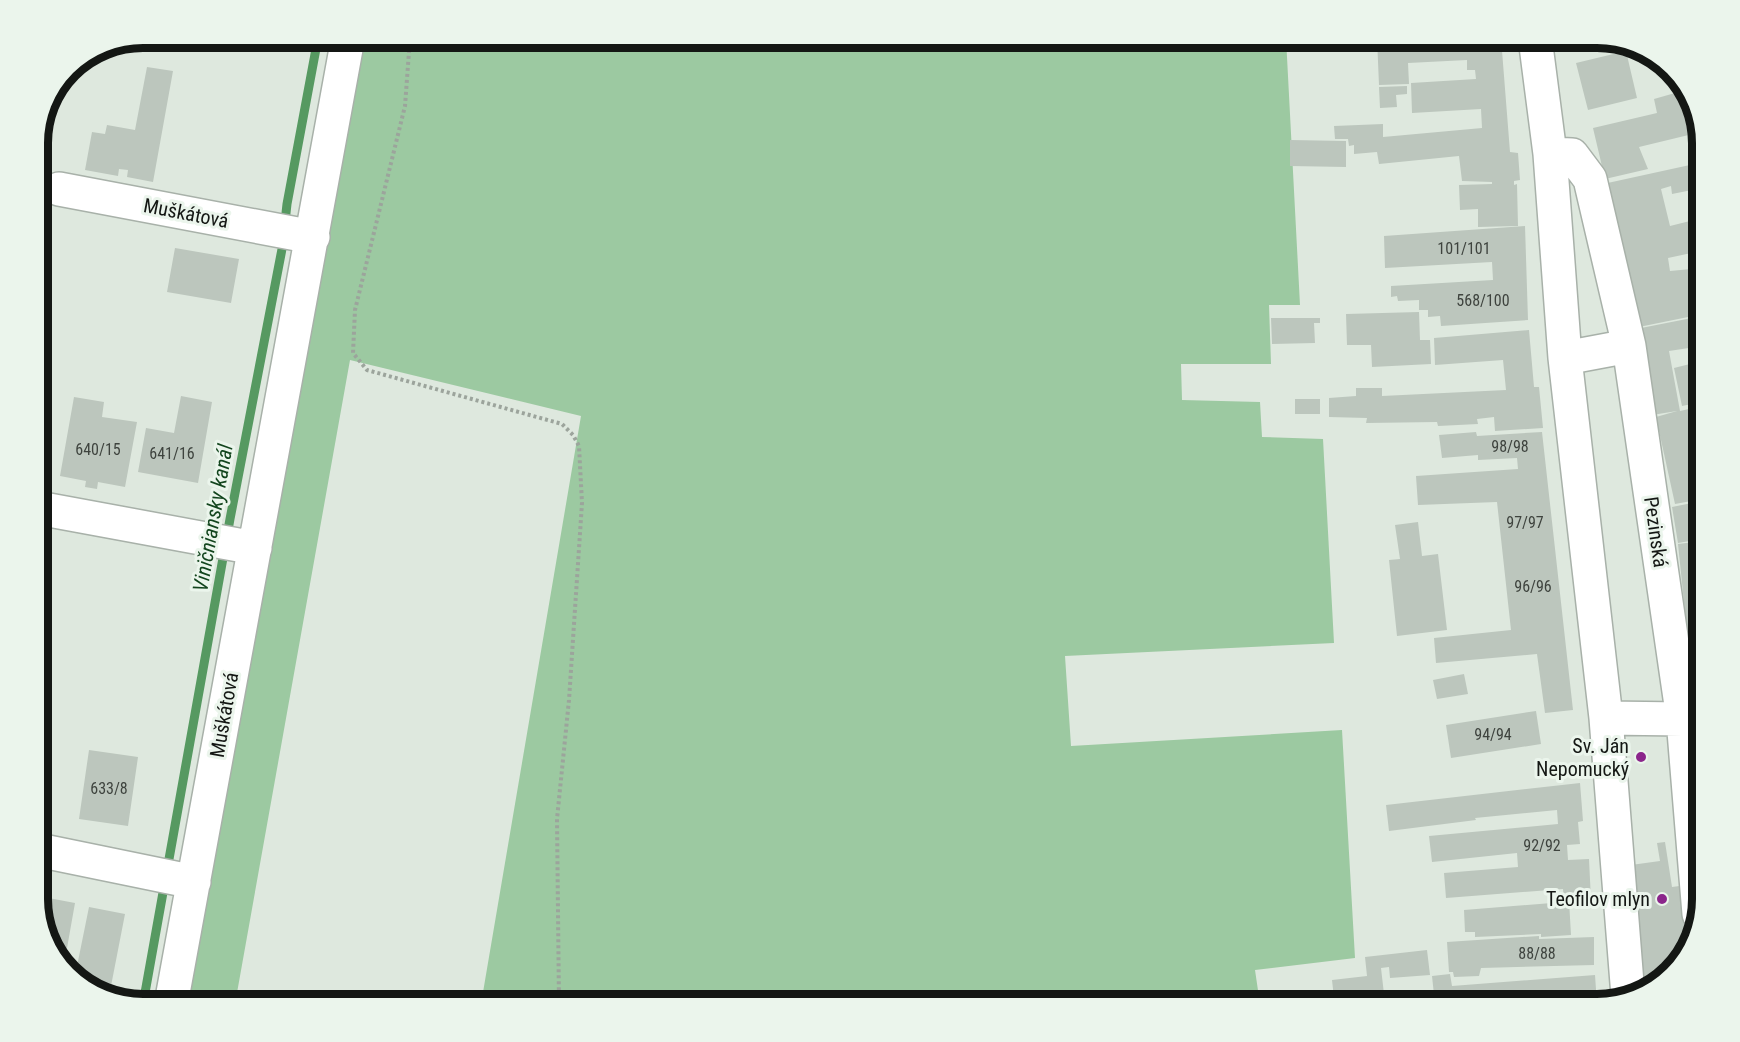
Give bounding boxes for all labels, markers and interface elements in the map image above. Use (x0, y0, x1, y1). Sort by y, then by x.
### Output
street label: Muškátová (141, 193, 231, 233)
house number: 101/101 (1437, 239, 1491, 258)
house number: 568/100 (1456, 291, 1510, 310)
house number: 98/98 (1491, 437, 1529, 456)
house number: 640/15 (75, 440, 121, 459)
water label: Viničniansky kanál (188, 442, 238, 594)
house number: 641/16 (149, 444, 195, 463)
street label: Pezinská (1639, 495, 1673, 569)
house number: 97/97 (1506, 513, 1544, 532)
house number: 96/96 (1514, 577, 1552, 596)
street label: Muškátová (205, 671, 243, 759)
house number: 94/94 (1474, 725, 1512, 744)
place label: Sv. Ján Nepomucký (1536, 734, 1629, 781)
marker: Sv. Ján Nepomucký (1634, 750, 1648, 764)
house number: 633/8 (90, 779, 128, 798)
house number: 92/92 (1523, 836, 1561, 855)
place label: Teofilov mlyn (1546, 887, 1650, 911)
marker: Teofilov mlyn (1655, 892, 1669, 906)
house number: 88/88 (1518, 944, 1556, 963)

